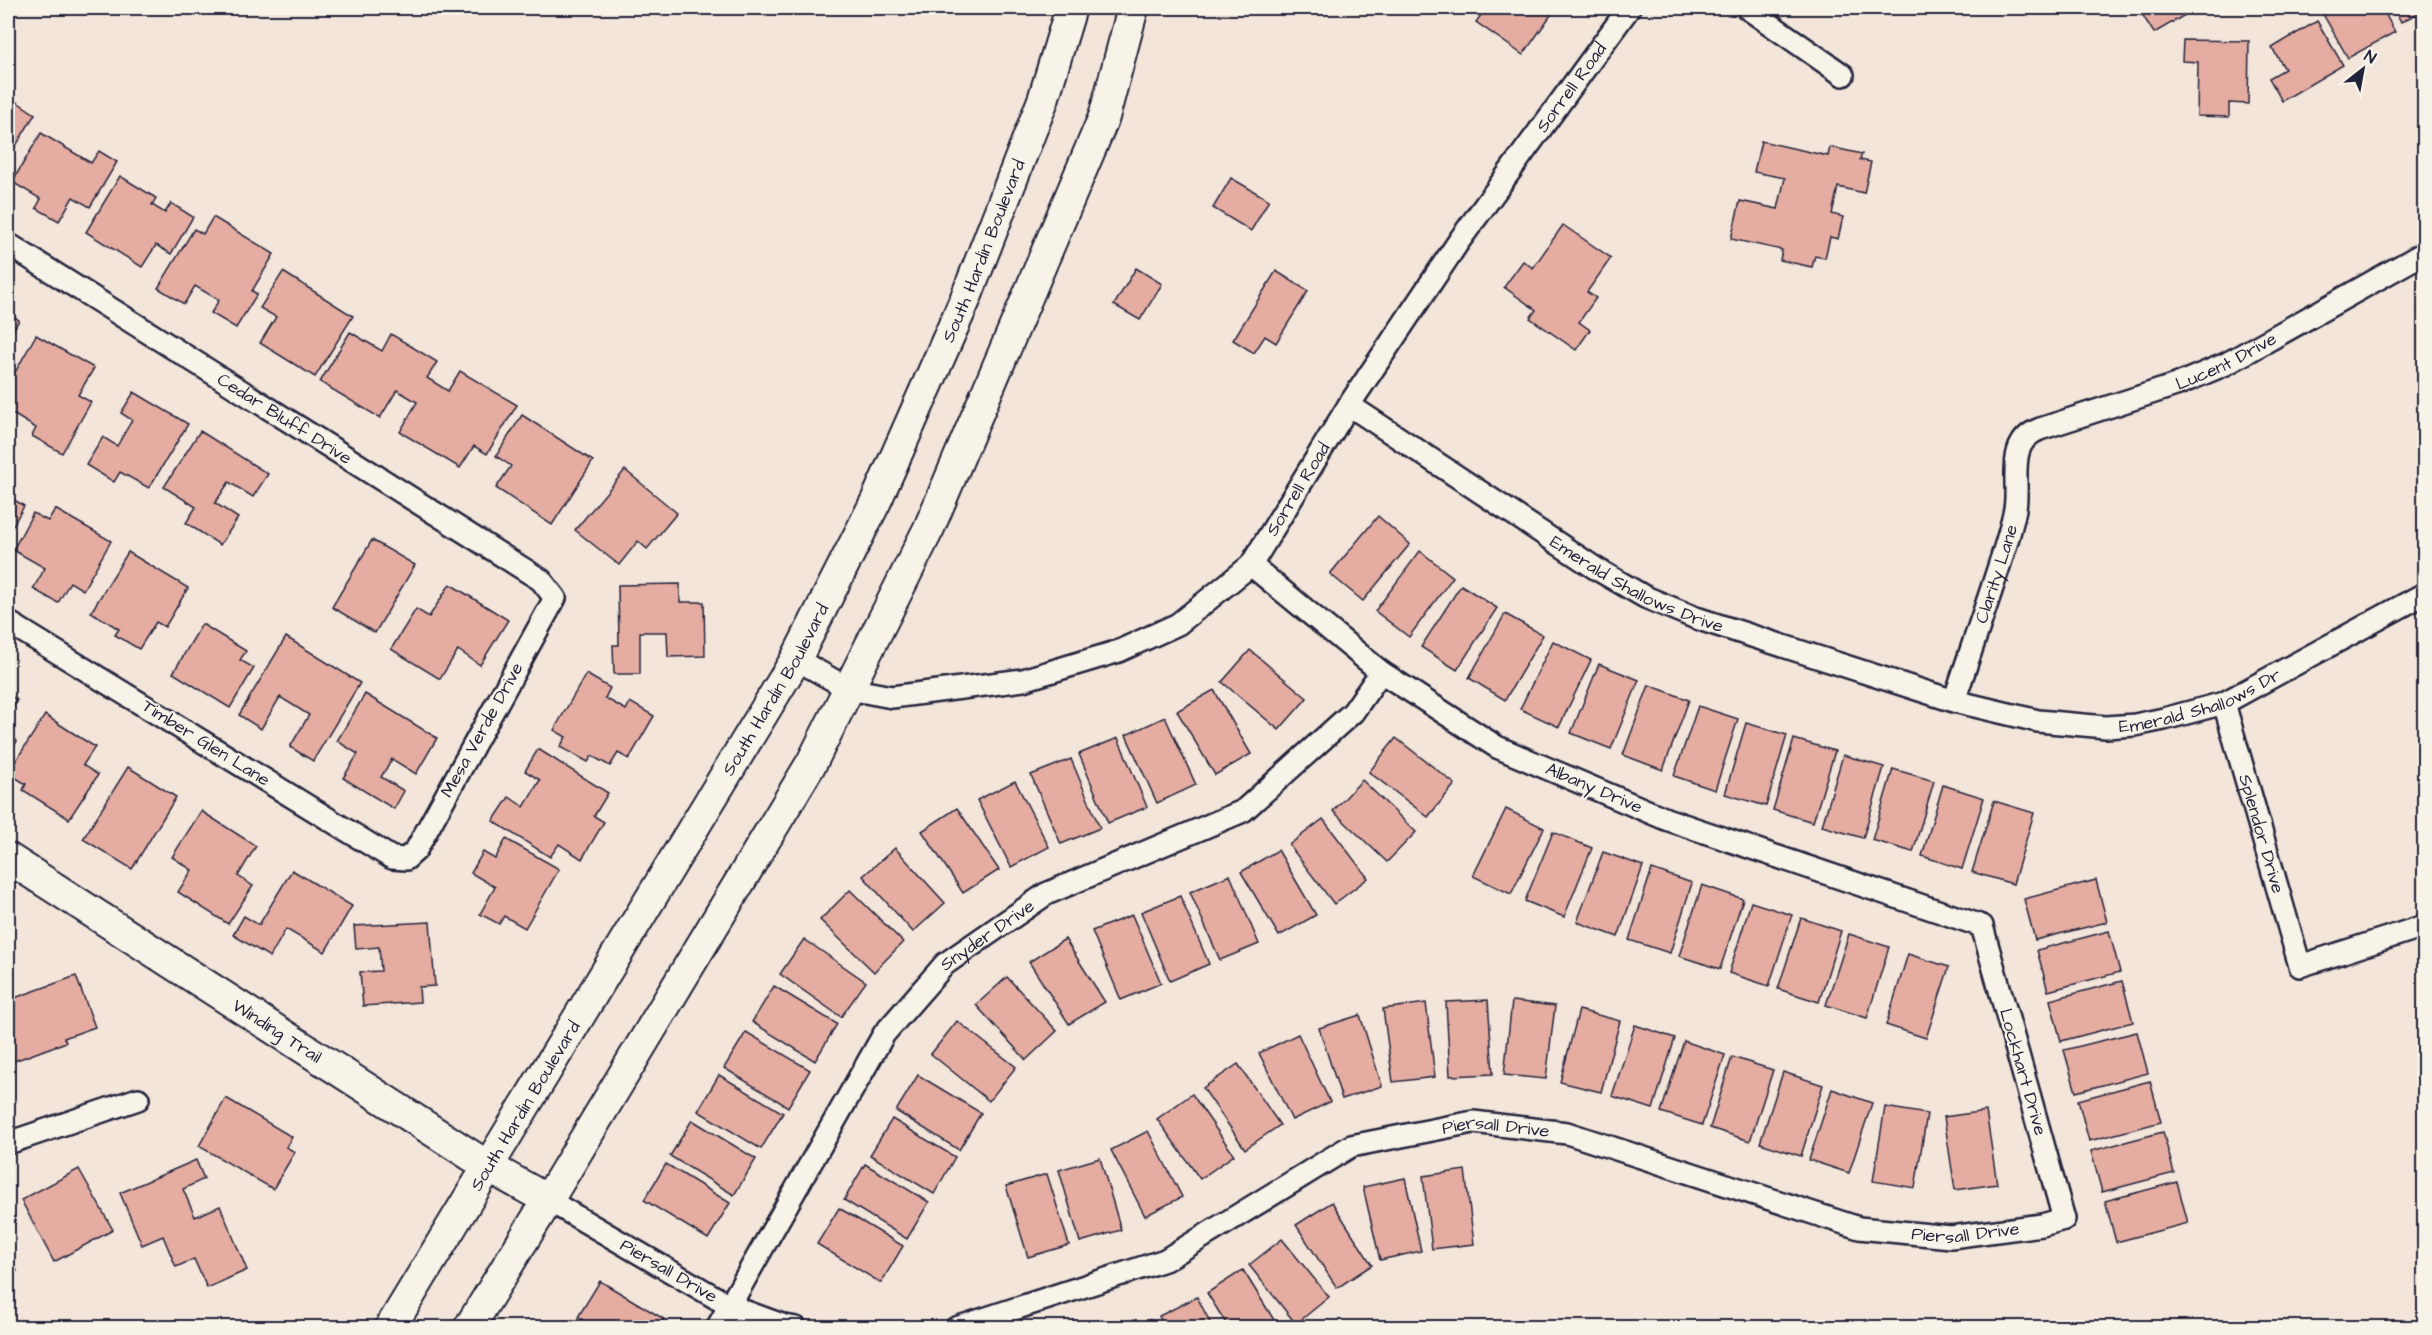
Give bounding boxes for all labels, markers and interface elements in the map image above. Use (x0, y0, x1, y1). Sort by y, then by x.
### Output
street label: Sorrell Road (1530, 37, 1612, 137)
north arrow (2333, 39, 2393, 99)
text: N (2360, 45, 2380, 69)
street label: South Hardin Boulevard (935, 156, 1031, 346)
street label: Lucent Drive (2172, 326, 2281, 396)
street label: Cedar Bluff Drive (212, 367, 357, 470)
street label: Sorrell Road (1259, 437, 1336, 540)
street label: Clarity Lane (1968, 522, 2024, 627)
street label: Emerald Shallows Drive (1545, 529, 1727, 639)
street label: South Hardin Boulevard (716, 599, 835, 780)
street label: Mesa Verde Drive (435, 658, 530, 802)
street label: Emerald Shallows Dr (2118, 662, 2285, 739)
street label: Timber Glen Lane (137, 694, 275, 793)
street label: Albany Drive (1541, 756, 1647, 821)
street label: Splendor Drive (2233, 771, 2291, 897)
street label: Snyder Drive (935, 893, 1039, 977)
street label: Winding Trail (228, 993, 327, 1069)
street label: Lockhart Drive (1993, 1006, 2053, 1139)
street label: South Hardin Boulevard (464, 1016, 586, 1195)
street label: Piersall Drive (1440, 1109, 1551, 1143)
street label: Piersall Drive (1910, 1216, 2021, 1250)
street label: Piersall Drive (616, 1232, 722, 1309)

